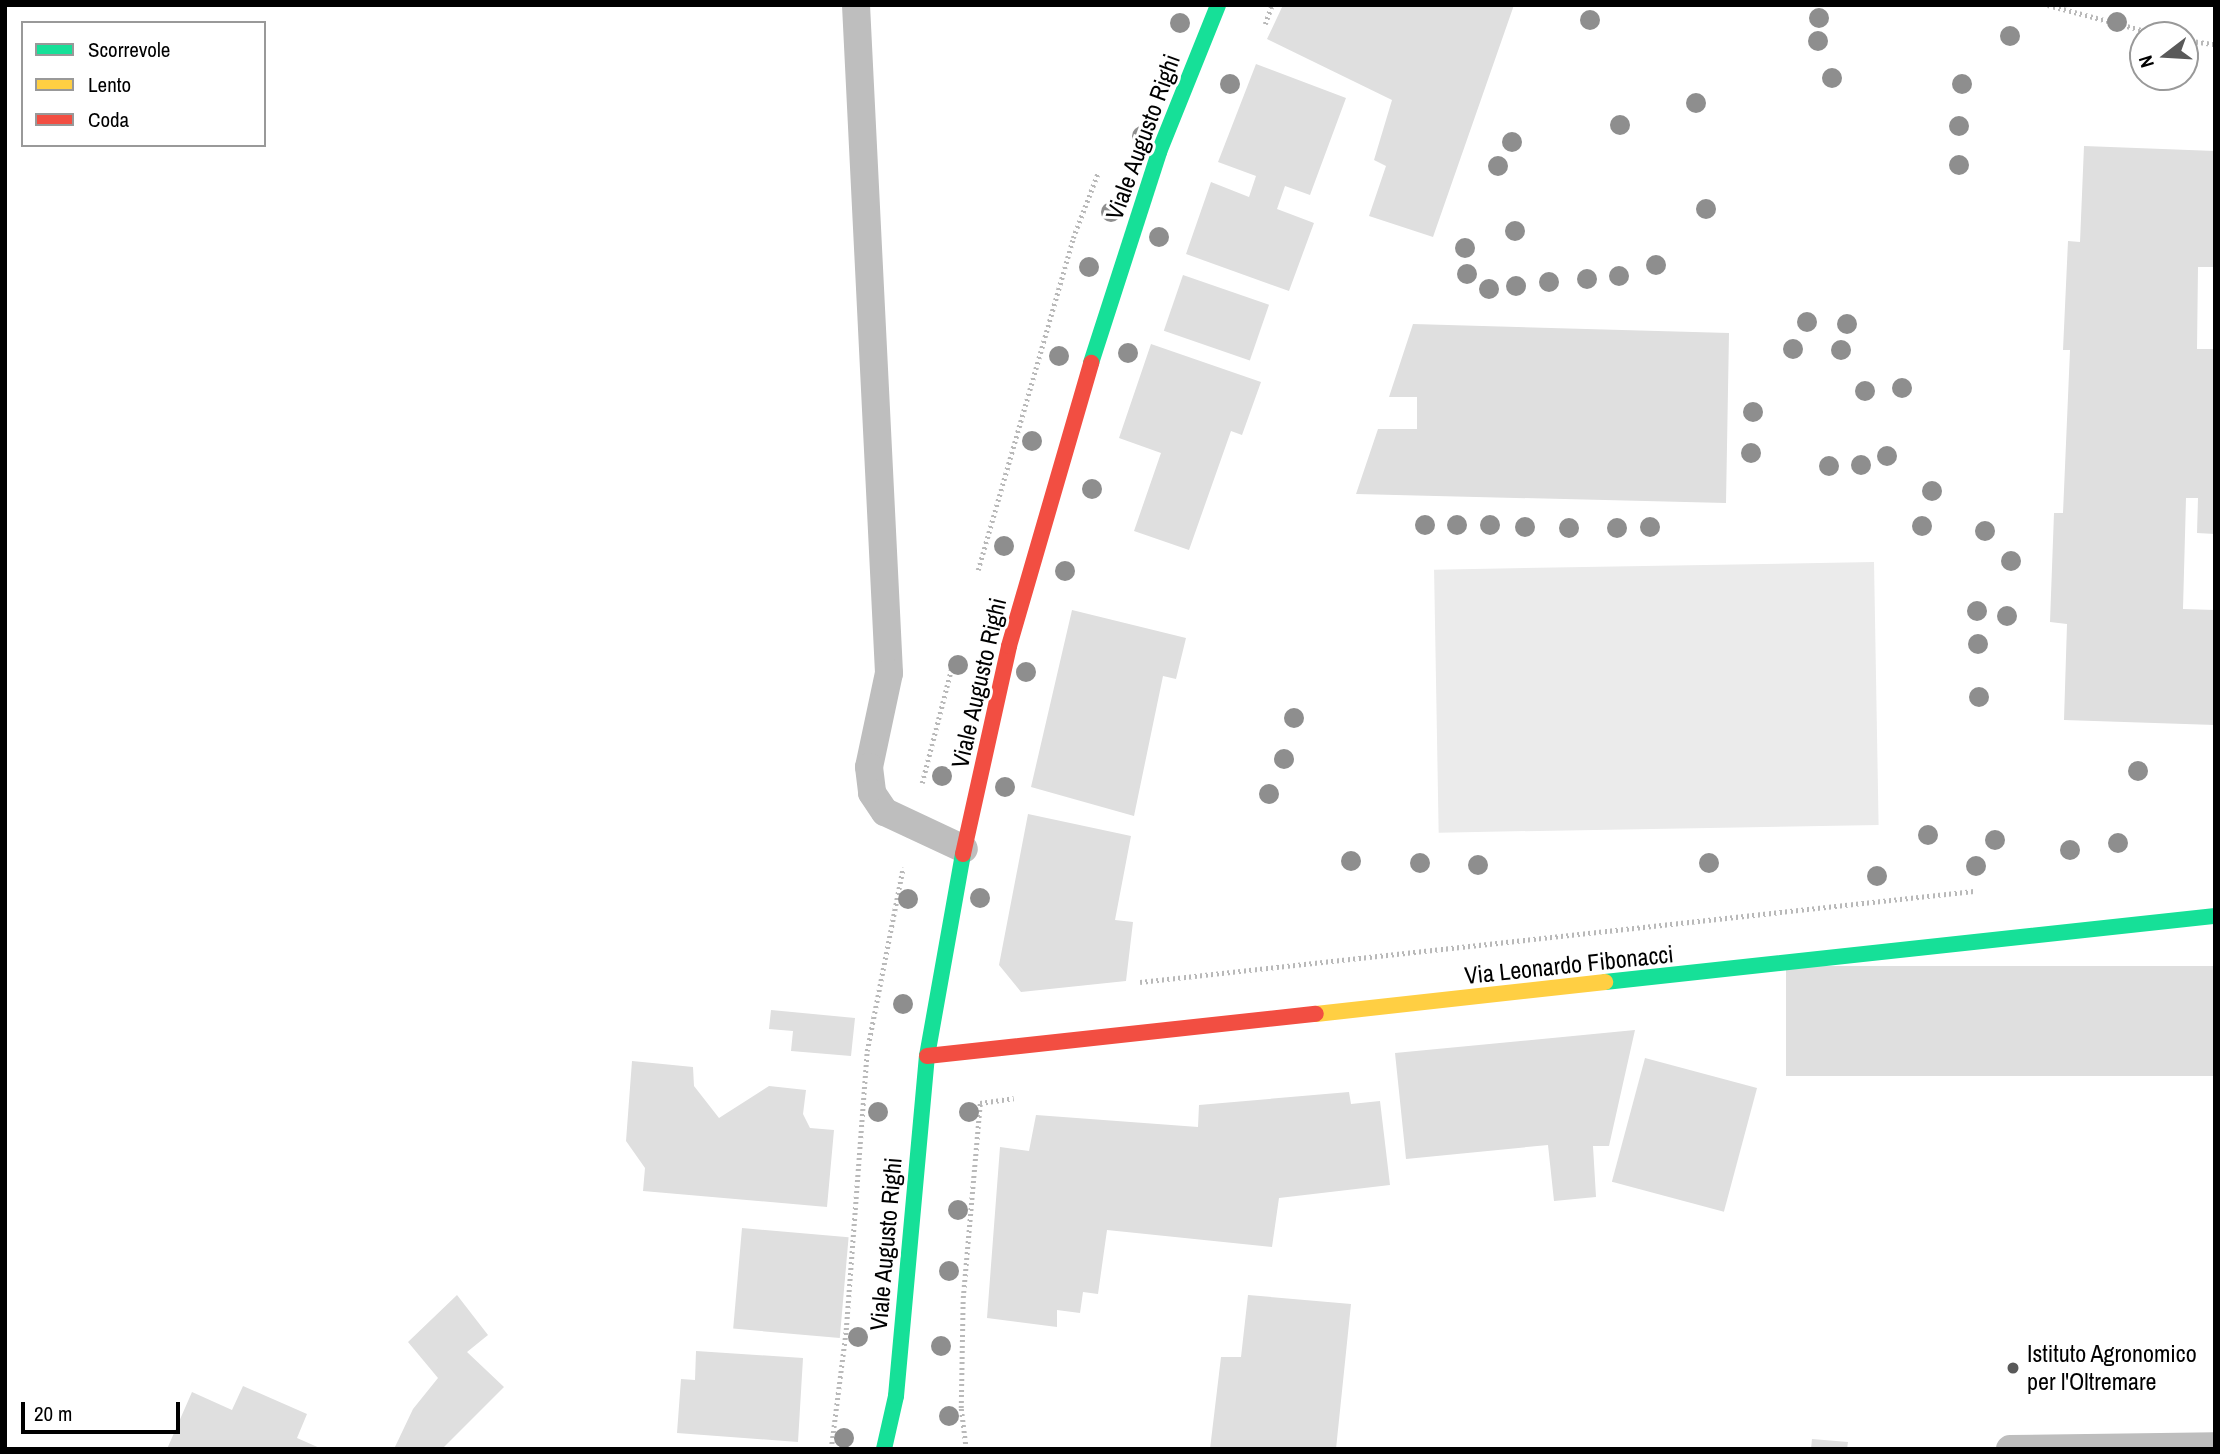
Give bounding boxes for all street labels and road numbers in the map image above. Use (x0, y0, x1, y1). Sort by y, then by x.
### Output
street label: Viale Augusto Righi (1100, 50, 1186, 224)
street label: Viale Augusto Righi (945, 595, 1013, 771)
street label: Via Leonardo Fibonacci (1463, 940, 1675, 990)
street label: Viale Augusto Righi (864, 1156, 908, 1332)

